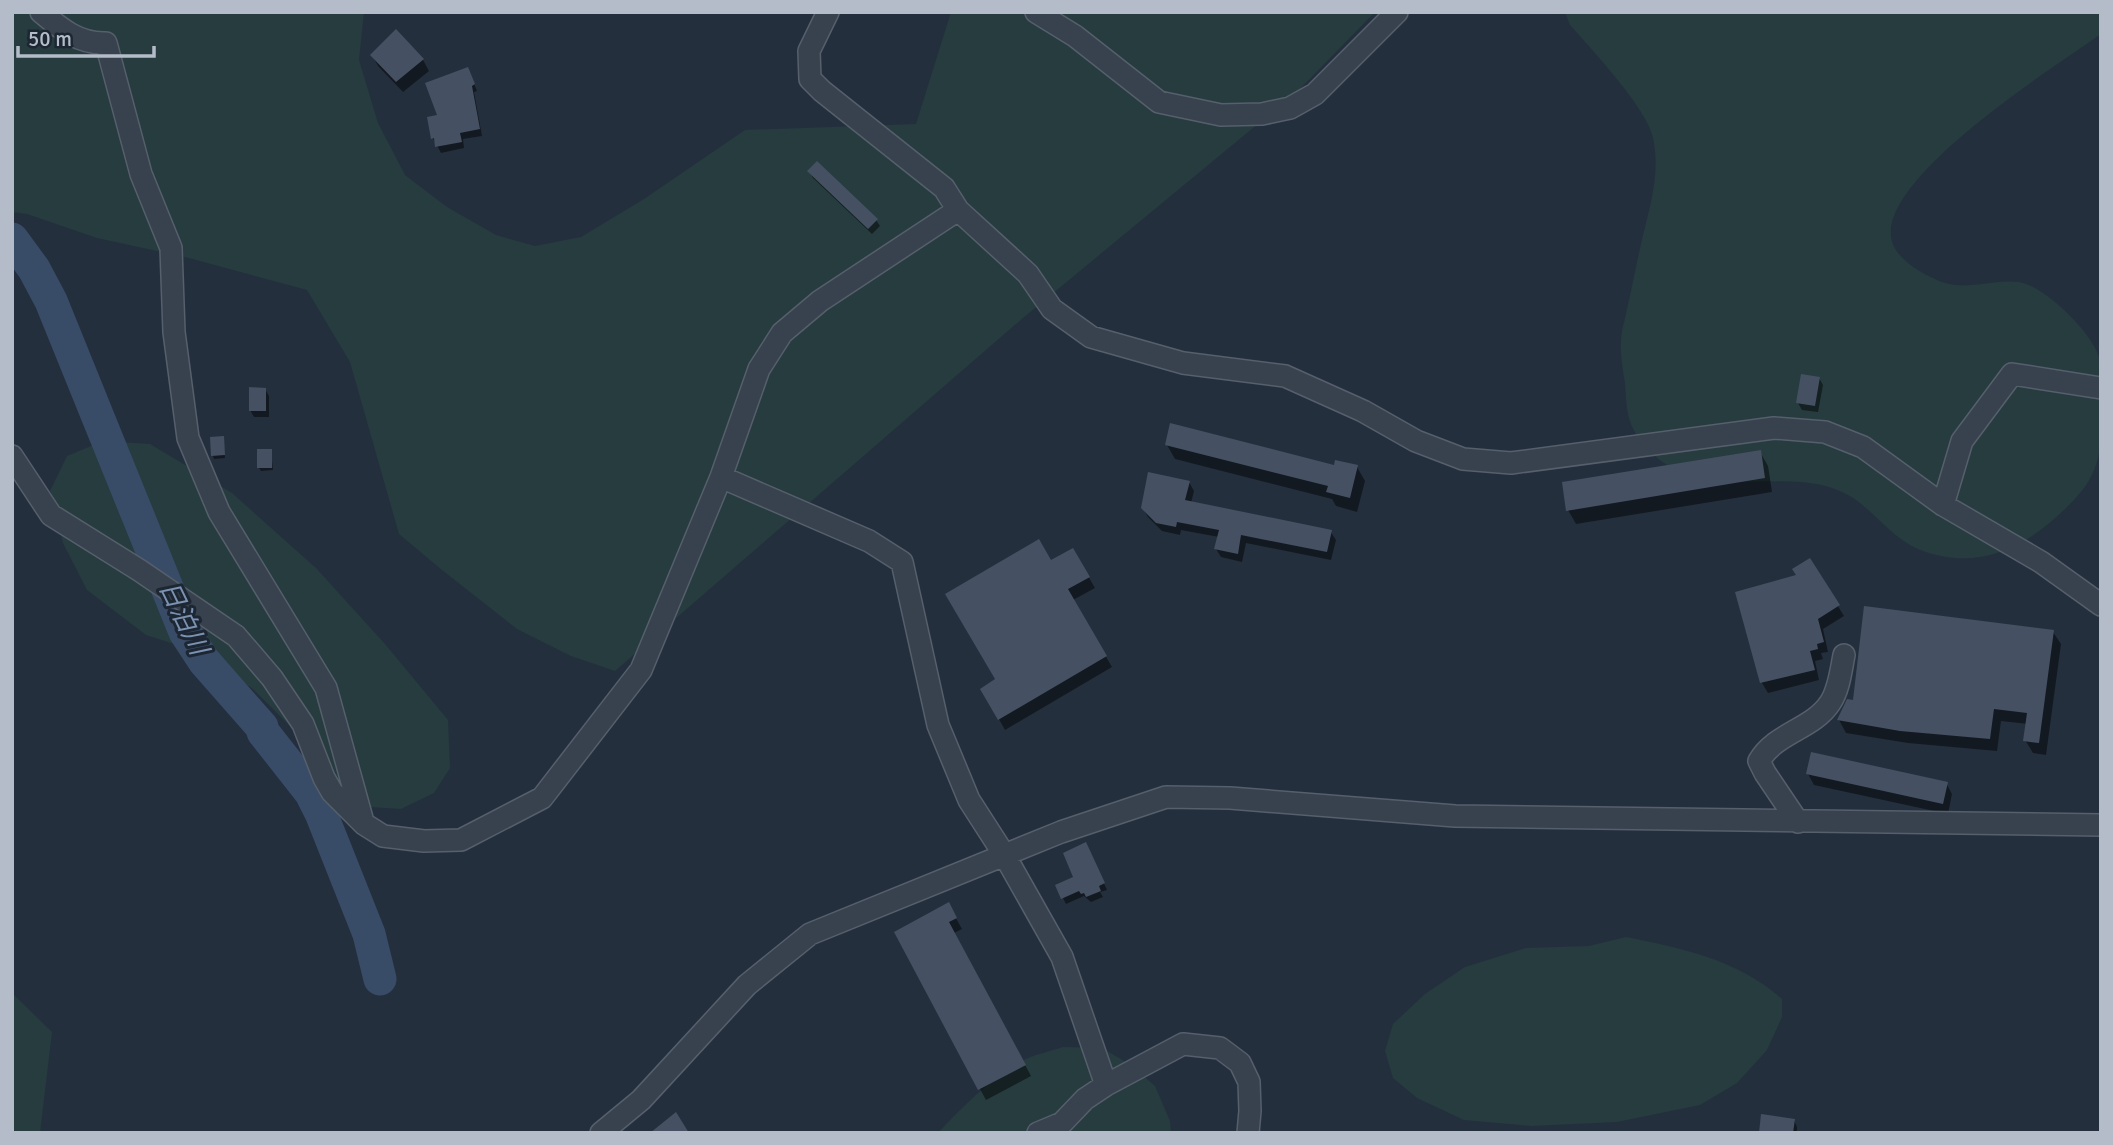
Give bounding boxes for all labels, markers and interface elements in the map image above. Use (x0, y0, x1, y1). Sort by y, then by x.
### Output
scale bar (18, 14, 154, 58)
text: 50 m (28, 26, 72, 52)
water label: 日泊川 (152, 576, 216, 663)

